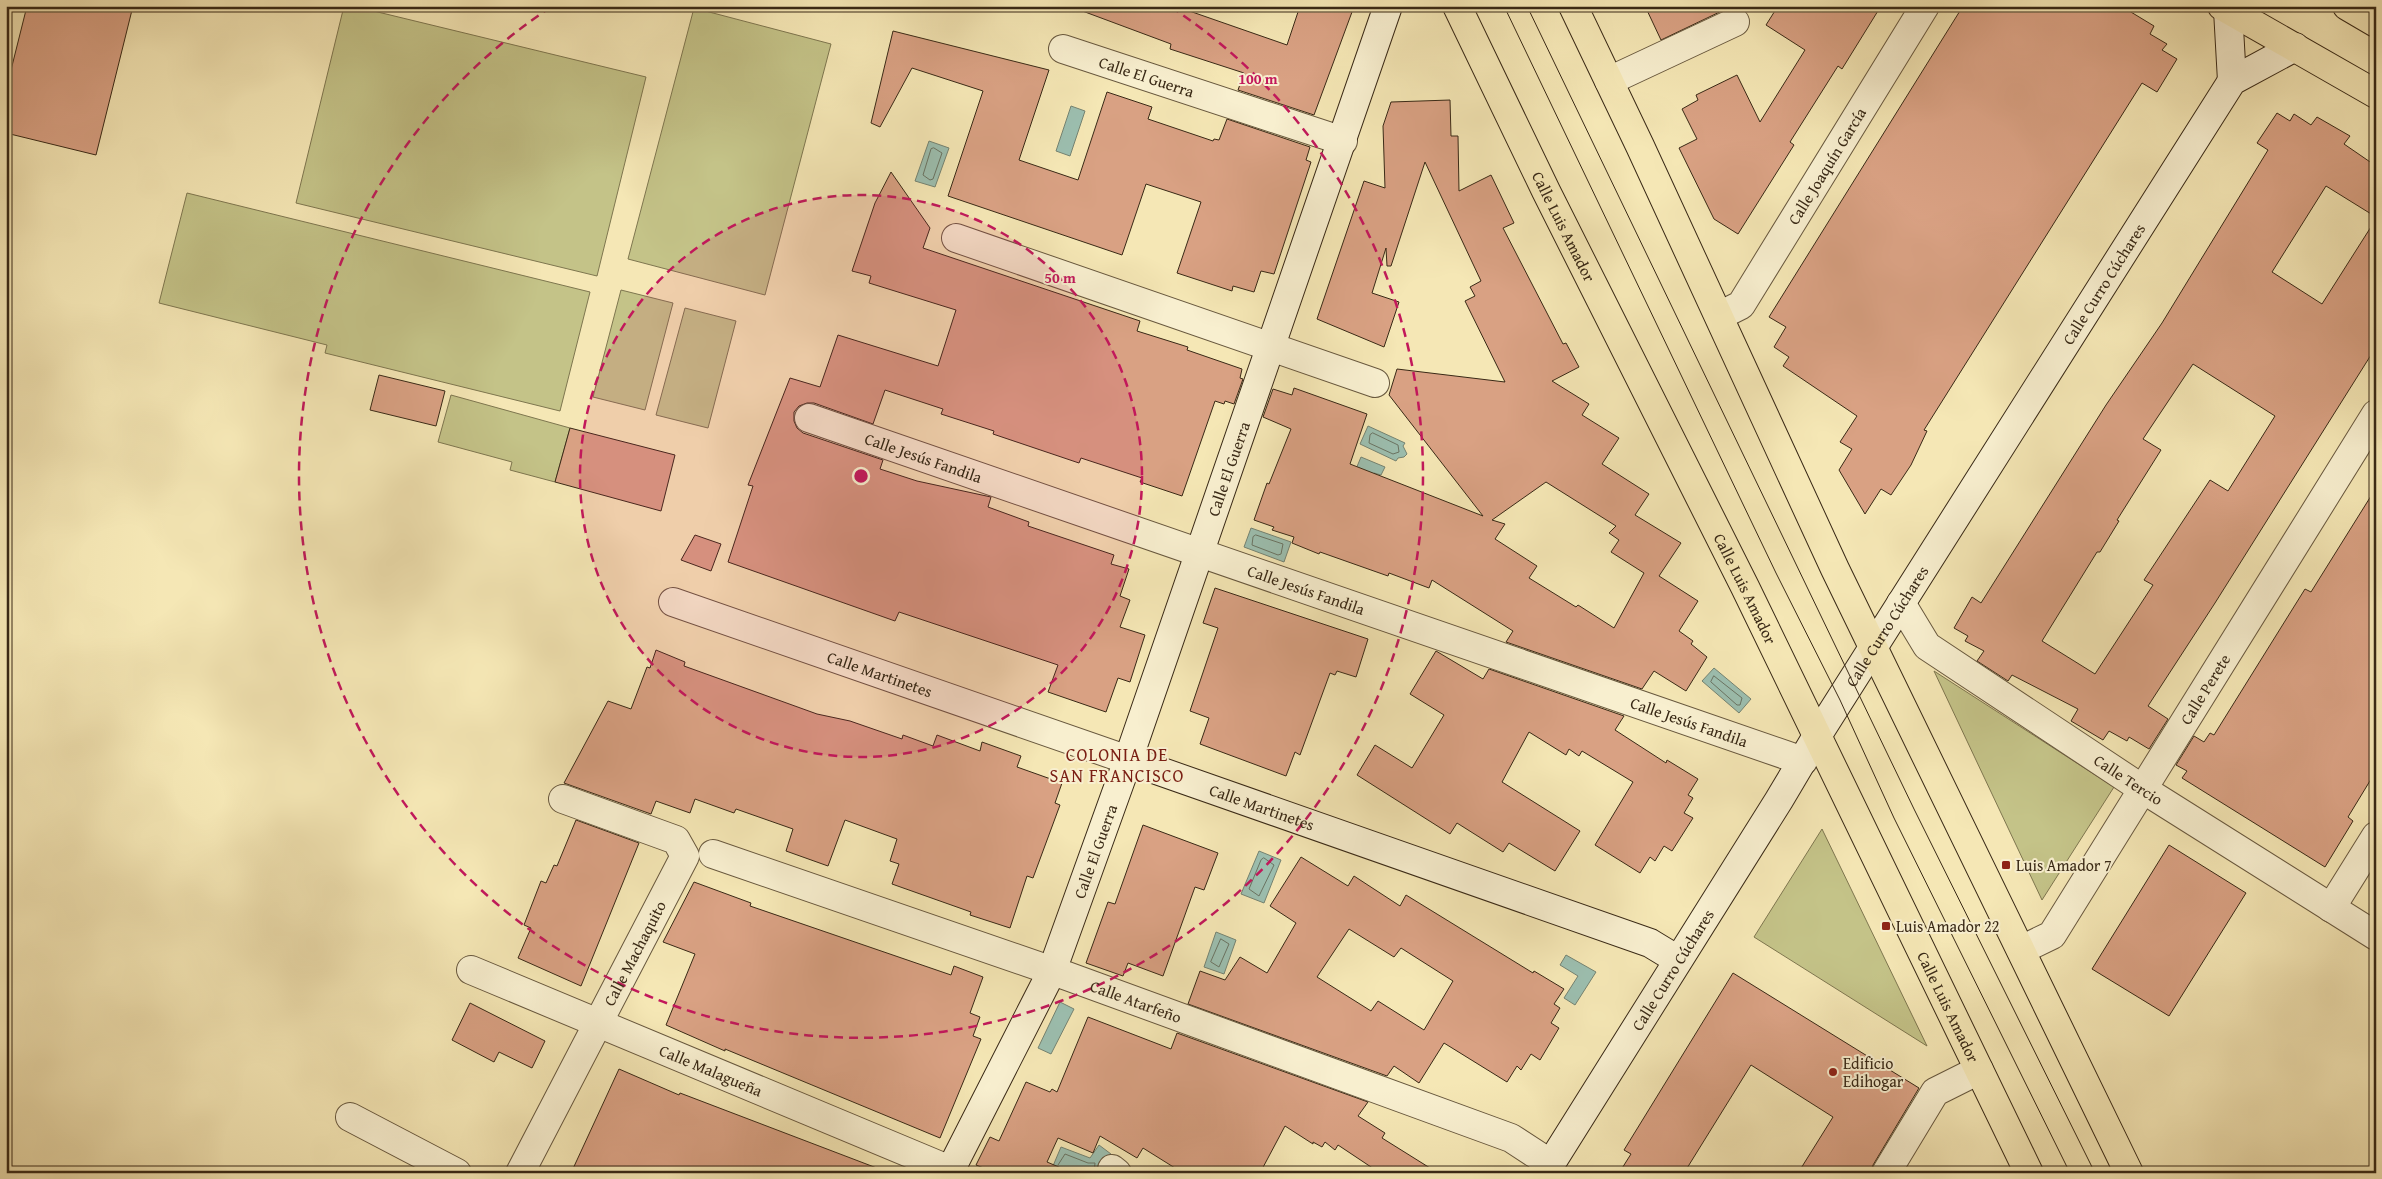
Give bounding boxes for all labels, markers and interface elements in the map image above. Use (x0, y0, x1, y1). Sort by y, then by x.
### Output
street label: Calle El Guerra (1096, 50, 1198, 103)
text: 100 m (1238, 68, 1278, 89)
street label: Calle Joaquín García (1781, 102, 1872, 229)
street label: Calle Luis Amador (1526, 167, 1602, 286)
street label: Calle Curro Cúchares (2056, 219, 2151, 349)
text: 50 m (1044, 267, 1076, 288)
street label: Calle El Guerra (1201, 418, 1256, 519)
street label: Calle Jesús Fandila (862, 426, 986, 489)
centre of rings (852, 467, 870, 485)
street label: Calle Luis Amador (1708, 529, 1783, 648)
street label: Calle Jesús Fandila (1244, 558, 1369, 621)
street label: Calle Curro Cúchares (1839, 561, 1934, 691)
street label: Calle Martinetes (824, 644, 936, 703)
street label: Calle Perete (2174, 649, 2236, 729)
street label: Calle Jesús Fandila (1627, 690, 1751, 753)
district label: COLONIA DE SAN FRANCISCO (1049, 741, 1185, 789)
street label: Calle Tercio (2089, 748, 2168, 811)
street label: Calle Martinetes (1206, 777, 1318, 836)
street label: Calle El Guerra (1067, 800, 1123, 902)
place label: Luis Amador 7 (2016, 853, 2112, 877)
marker: Luis Amador 7 (2000, 859, 2012, 871)
street label: Calle Machaquito (597, 896, 672, 1010)
street label: Calle Curro Cúchares (1625, 904, 1720, 1035)
place label: Luis Amador 22 (1896, 914, 1999, 938)
marker: Luis Amador 22 (1880, 920, 1892, 932)
street label: Calle Luis Amador (1911, 947, 1986, 1067)
street label: Calle Atarfeño (1087, 974, 1185, 1029)
street label: Calle Malagueña (656, 1038, 767, 1103)
place label: Edificio Edihogar (1843, 1051, 1904, 1093)
marker: Edificio Edihogar (1827, 1066, 1839, 1078)

